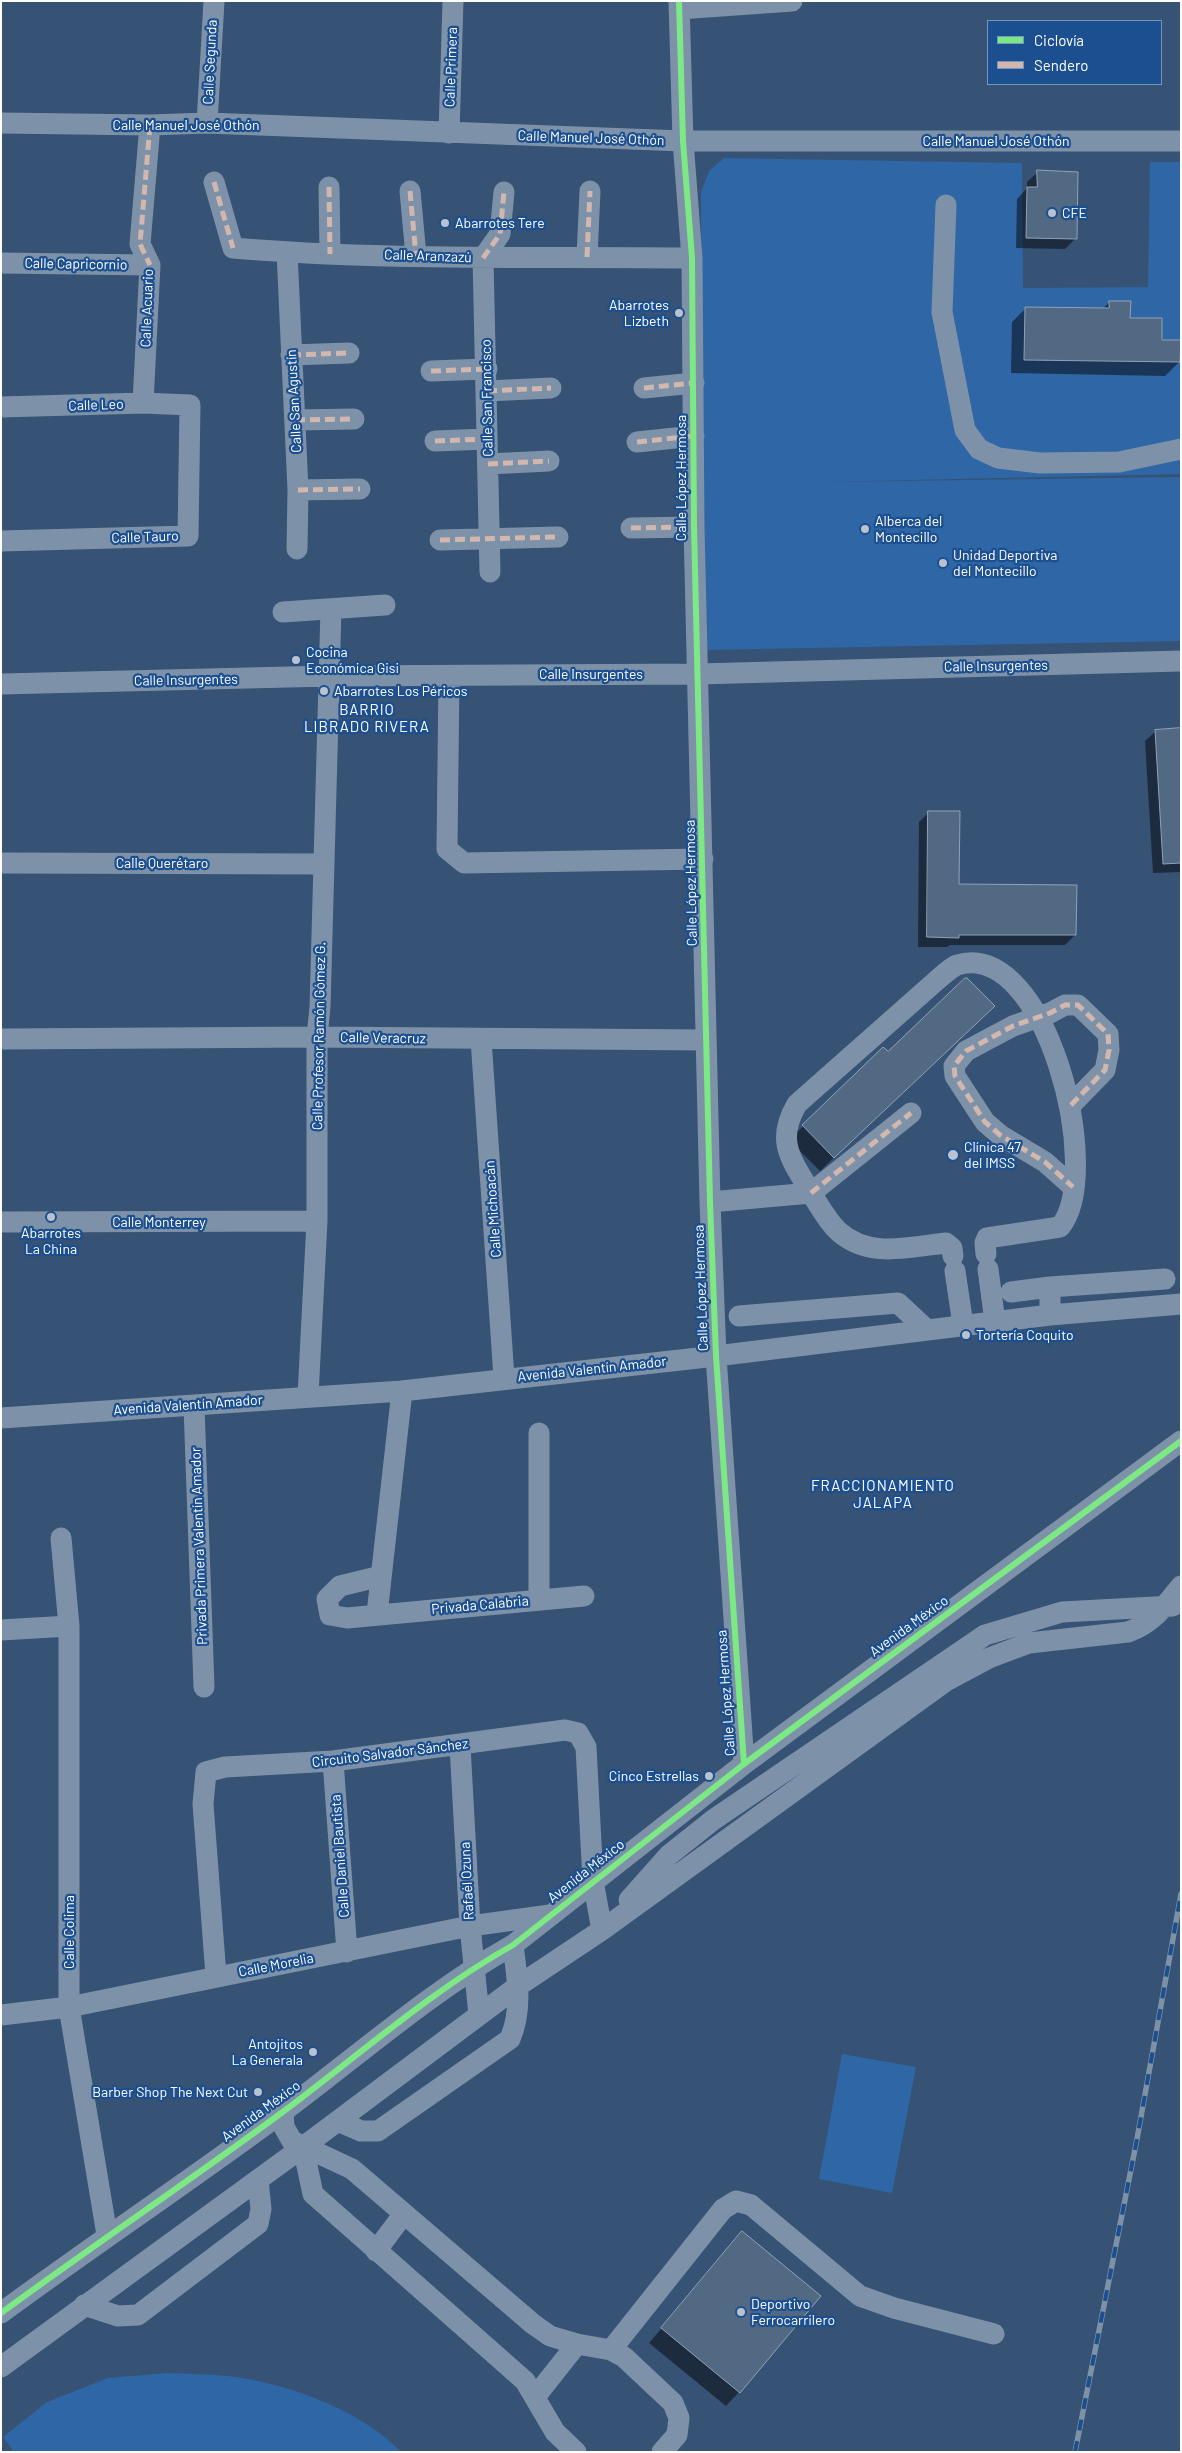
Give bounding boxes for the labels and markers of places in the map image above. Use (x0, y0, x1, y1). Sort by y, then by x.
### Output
place label: CFE (1062, 205, 1087, 221)
marker: CFE (1046, 207, 1058, 219)
place label: Abarrotes Tere (455, 215, 545, 231)
marker: Abarrotes Tere (439, 217, 451, 229)
place label: Abarrotes Lizbeth (609, 297, 669, 330)
marker: Abarrotes Lizbeth (673, 307, 685, 319)
place label: Alberca del Montecillo (875, 513, 942, 546)
marker: Alberca del Montecillo (859, 523, 871, 535)
place label: Unidad Deportiva del Montecillo (953, 547, 1057, 580)
marker: Unidad Deportiva del Montecillo (937, 557, 949, 569)
place label: Cocina Económica Gisi (306, 644, 399, 676)
marker: Cocina Económica Gisi (290, 654, 302, 666)
place label: Abarrotes Los Péricos (334, 683, 468, 699)
marker: Abarrotes Los Péricos (318, 685, 330, 697)
place label: Clínica 47 del IMSS (964, 1139, 1021, 1172)
marker: Clínica 47 del IMSS (946, 1148, 960, 1162)
marker: Abarrotes La China (45, 1211, 57, 1223)
place label: Abarrotes La China (21, 1225, 81, 1258)
place label: Tortería Coquito (976, 1327, 1074, 1343)
marker: Tortería Coquito (960, 1329, 972, 1341)
place label: Cinco Estrellas (609, 1768, 699, 1784)
marker: Cinco Estrellas (703, 1770, 715, 1782)
place label: Antojitos La Generala (232, 2036, 303, 2068)
marker: Antojitos La Generala (307, 2046, 319, 2058)
place label: Barber Shop The Next Cut (92, 2084, 248, 2100)
marker: Barber Shop The Next Cut (252, 2086, 264, 2098)
place label: Deportivo Ferrocarrilero (751, 2296, 835, 2328)
marker: Deportivo Ferrocarrilero (735, 2306, 747, 2318)

